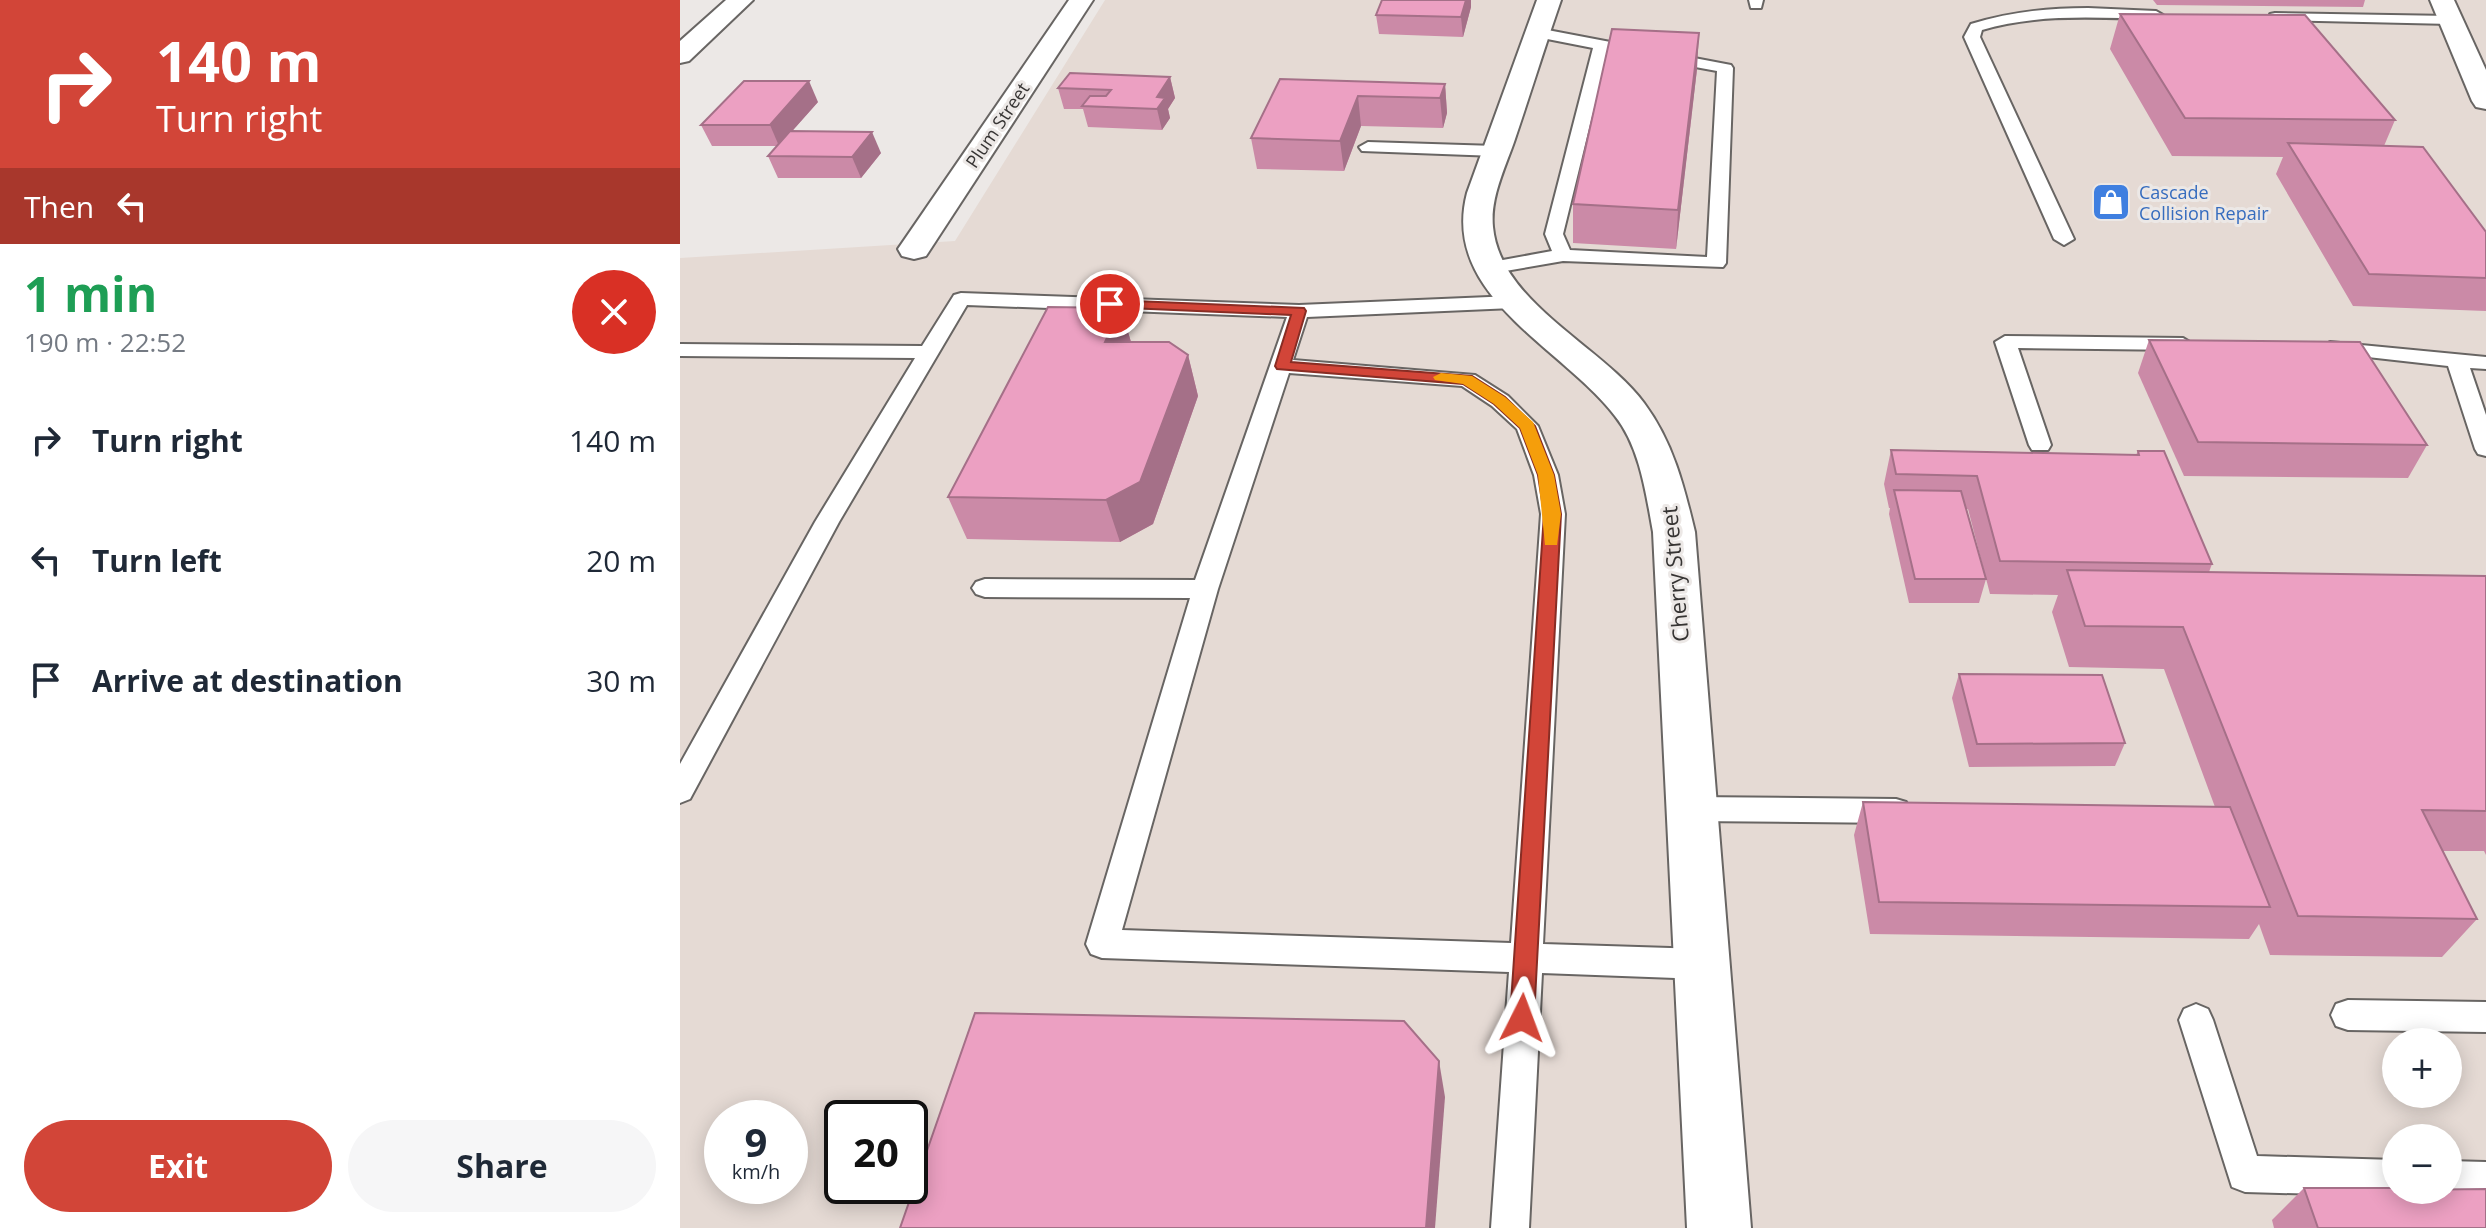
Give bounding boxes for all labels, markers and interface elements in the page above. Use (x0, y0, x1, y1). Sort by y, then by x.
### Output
text: 140 m (156, 22, 322, 98)
icon: right (24, 32, 128, 136)
street label: Plum Street (960, 78, 1034, 172)
text: Turn right (156, 94, 322, 143)
place label: Cascade Collision Repair (2139, 180, 2269, 225)
shop icon: Cascade Collision Repair (2090, 181, 2132, 223)
icon: left (110, 184, 154, 228)
text: Then (24, 186, 94, 227)
text: 1 min (24, 261, 157, 326)
button: close (572, 270, 656, 354)
pin (1076, 270, 1144, 338)
icon: arrive (1088, 282, 1132, 326)
text: 190 m · 22:52 (24, 324, 186, 360)
icon: right (24, 418, 68, 462)
text: Turn right (92, 420, 243, 461)
text: 140 m (569, 420, 656, 461)
street label: Cherry Street (1653, 505, 1695, 643)
icon: left (24, 538, 68, 582)
text: Turn left (92, 540, 222, 581)
text: 20 m (586, 540, 656, 581)
icon: arrive (24, 658, 68, 702)
text: Arrive at destination (92, 660, 403, 701)
text: 30 m (586, 660, 656, 701)
position arrow (1480, 976, 1564, 1060)
map controls (2382, 1028, 2462, 1204)
button: + (2382, 1028, 2462, 1108)
speed limit sign: 20 (824, 1100, 928, 1204)
text: 9 (745, 1114, 767, 1169)
button: Exit (24, 1120, 332, 1212)
button: Share (348, 1120, 656, 1212)
button: − (2382, 1124, 2462, 1204)
text: km/h (732, 1158, 780, 1185)

